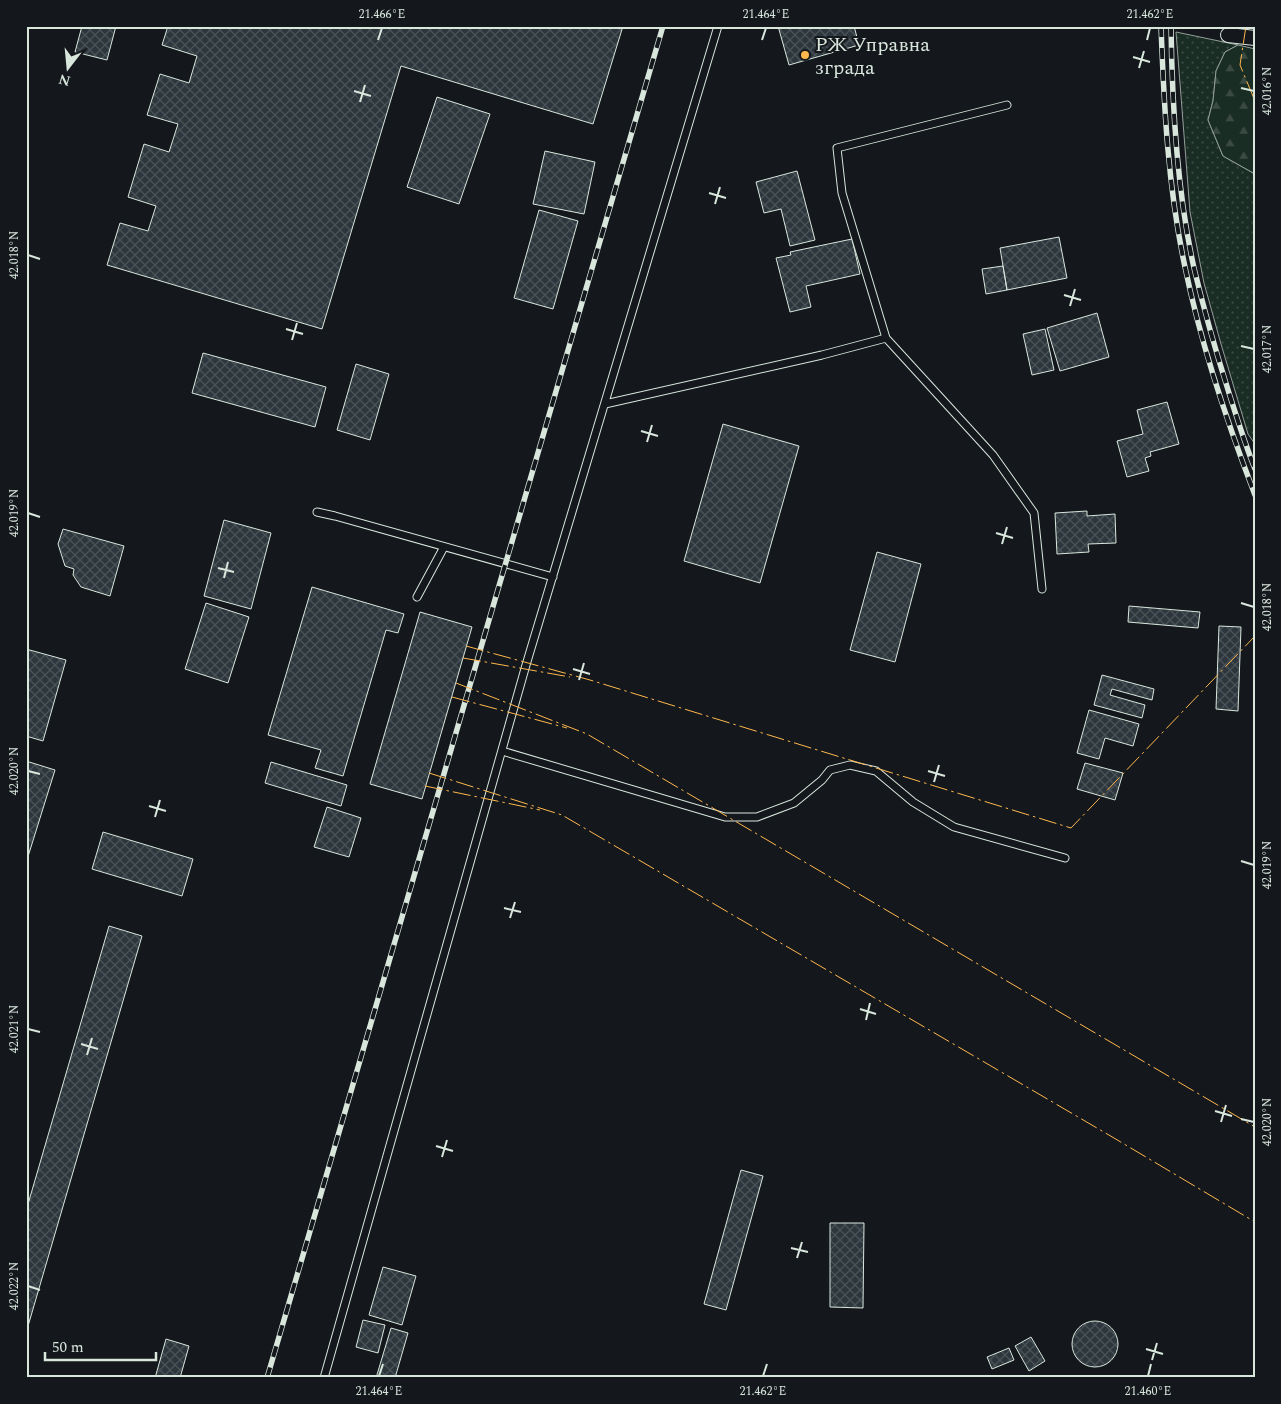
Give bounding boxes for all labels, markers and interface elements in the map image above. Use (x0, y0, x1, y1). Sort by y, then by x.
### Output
text: 21.466°E (359, 5, 405, 24)
text: 21.464°E (743, 5, 789, 24)
text: 21.462°E (1127, 5, 1173, 24)
place label: РЖ Управна зграда (815, 30, 930, 83)
north arrow (42, 42, 92, 92)
marker: РЖ Управна зграда (799, 49, 811, 61)
text: 42.016°N (1258, 67, 1277, 115)
text: N (56, 68, 73, 92)
text: 42.018°N (5, 231, 24, 279)
text: 42.017°N (1258, 325, 1277, 373)
text: 42.019°N (5, 489, 24, 537)
text: 42.018°N (1258, 583, 1277, 631)
text: 42.020°N (5, 747, 24, 795)
text: 42.019°N (1258, 841, 1277, 889)
text: 42.021°N (5, 1005, 24, 1053)
text: 42.020°N (1258, 1098, 1277, 1146)
text: 42.022°N (5, 1262, 24, 1310)
scale bar (45, 1329, 156, 1361)
text: 50 m (52, 1336, 84, 1359)
text: 21.464°E (356, 1382, 402, 1401)
text: 21.462°E (740, 1382, 786, 1401)
text: 21.460°E (1125, 1382, 1171, 1401)

